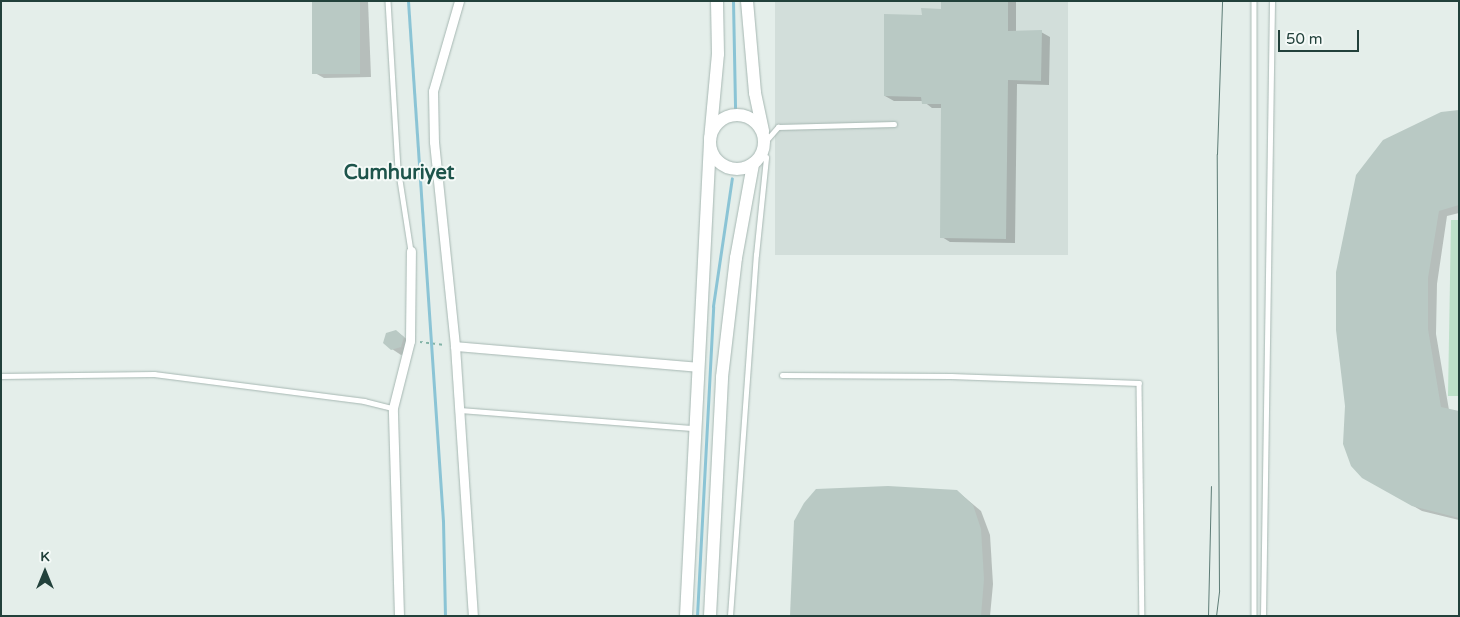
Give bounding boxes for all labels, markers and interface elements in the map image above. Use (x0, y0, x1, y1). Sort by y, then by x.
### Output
scale bar (1280, 20, 1361, 52)
text: 50 m (1286, 30, 1323, 48)
district label: Cumhuriyet (344, 161, 454, 185)
north arrow (20, 547, 70, 597)
text: K (40, 548, 50, 565)

